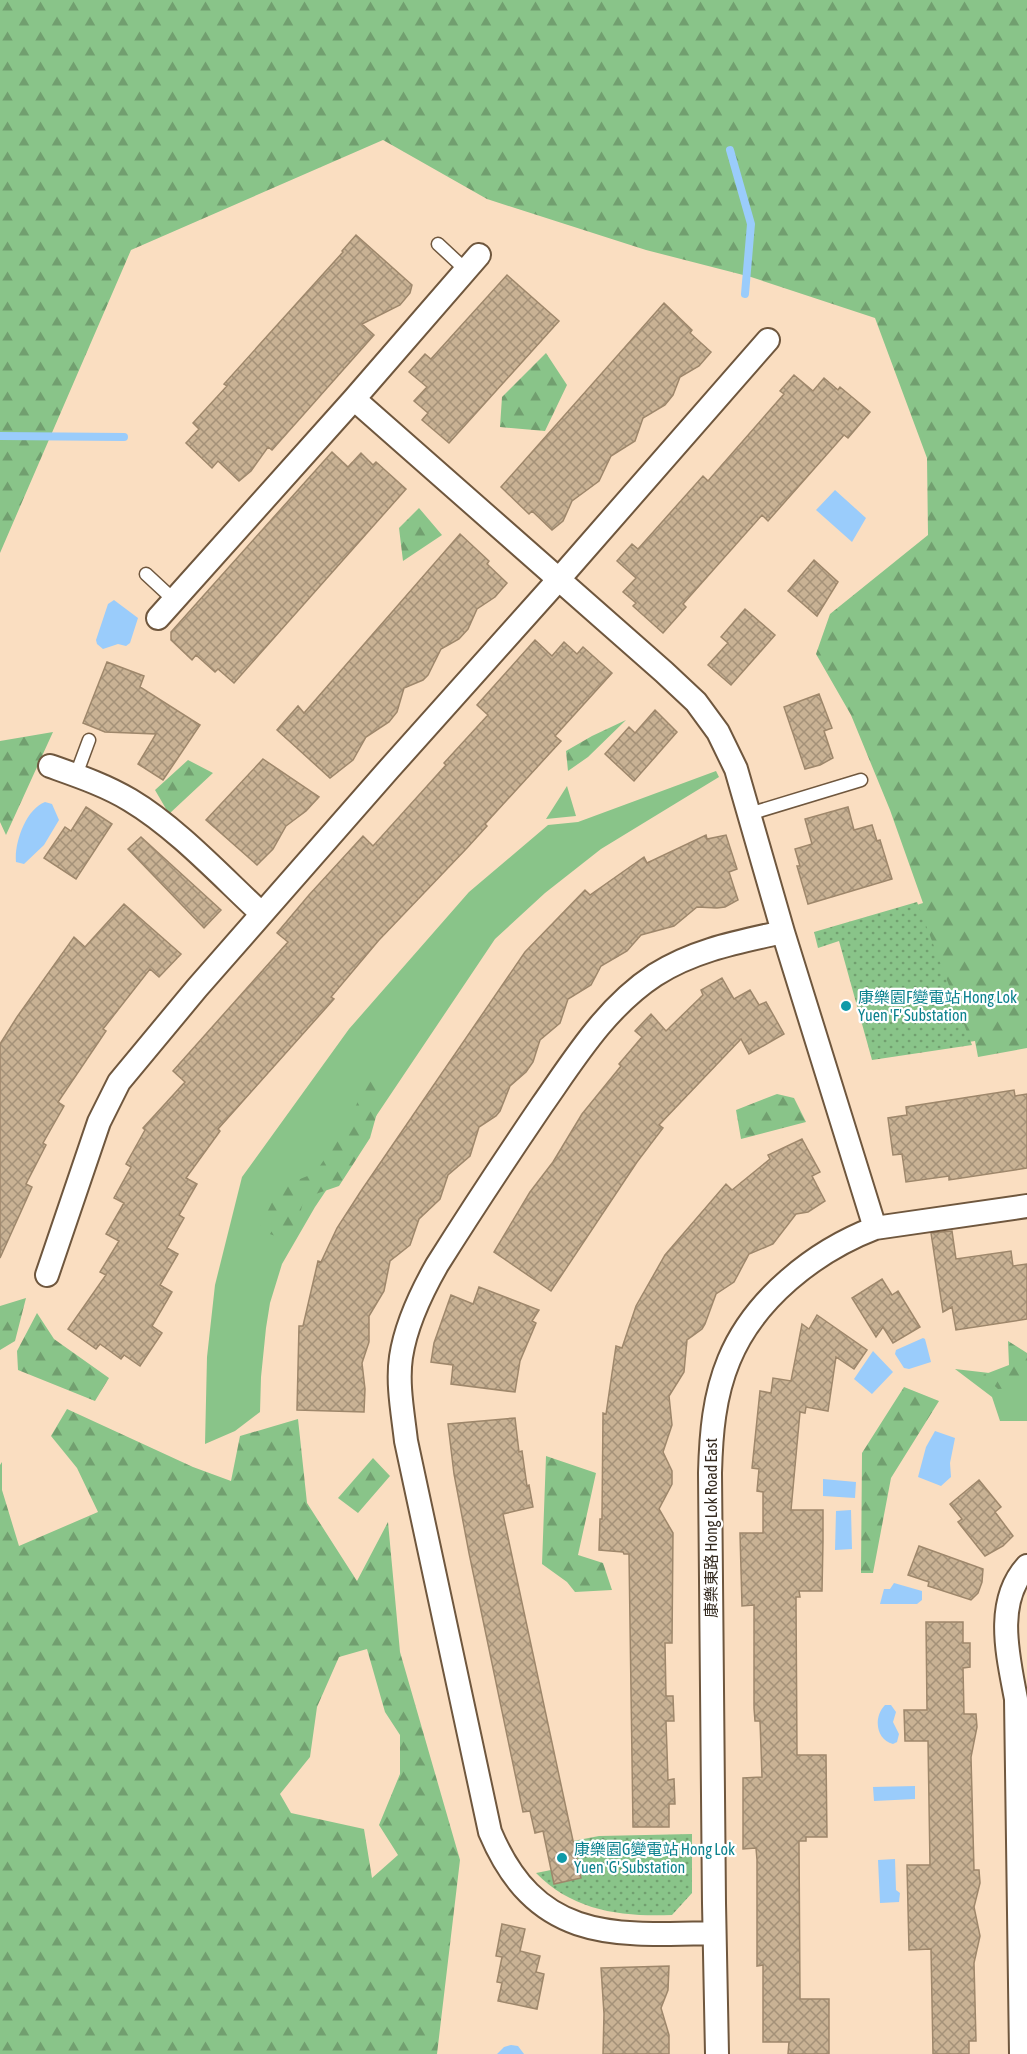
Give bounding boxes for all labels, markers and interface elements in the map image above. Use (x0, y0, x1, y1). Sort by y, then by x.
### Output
place label: 康樂園F變電站 Hong Lok Yuen 'F' Substation (858, 988, 1017, 1024)
marker: 康樂園F變電站 Hong Lok Yuen 'F' Substation (839, 999, 853, 1013)
street label: 康樂東路 Hong Lok Road East (702, 1438, 721, 1618)
place label: 康樂園G變電站 Hong Lok Yuen 'G' Substation (574, 1840, 735, 1876)
marker: 康樂園G變電站 Hong Lok Yuen 'G' Substation (555, 1851, 569, 1865)

